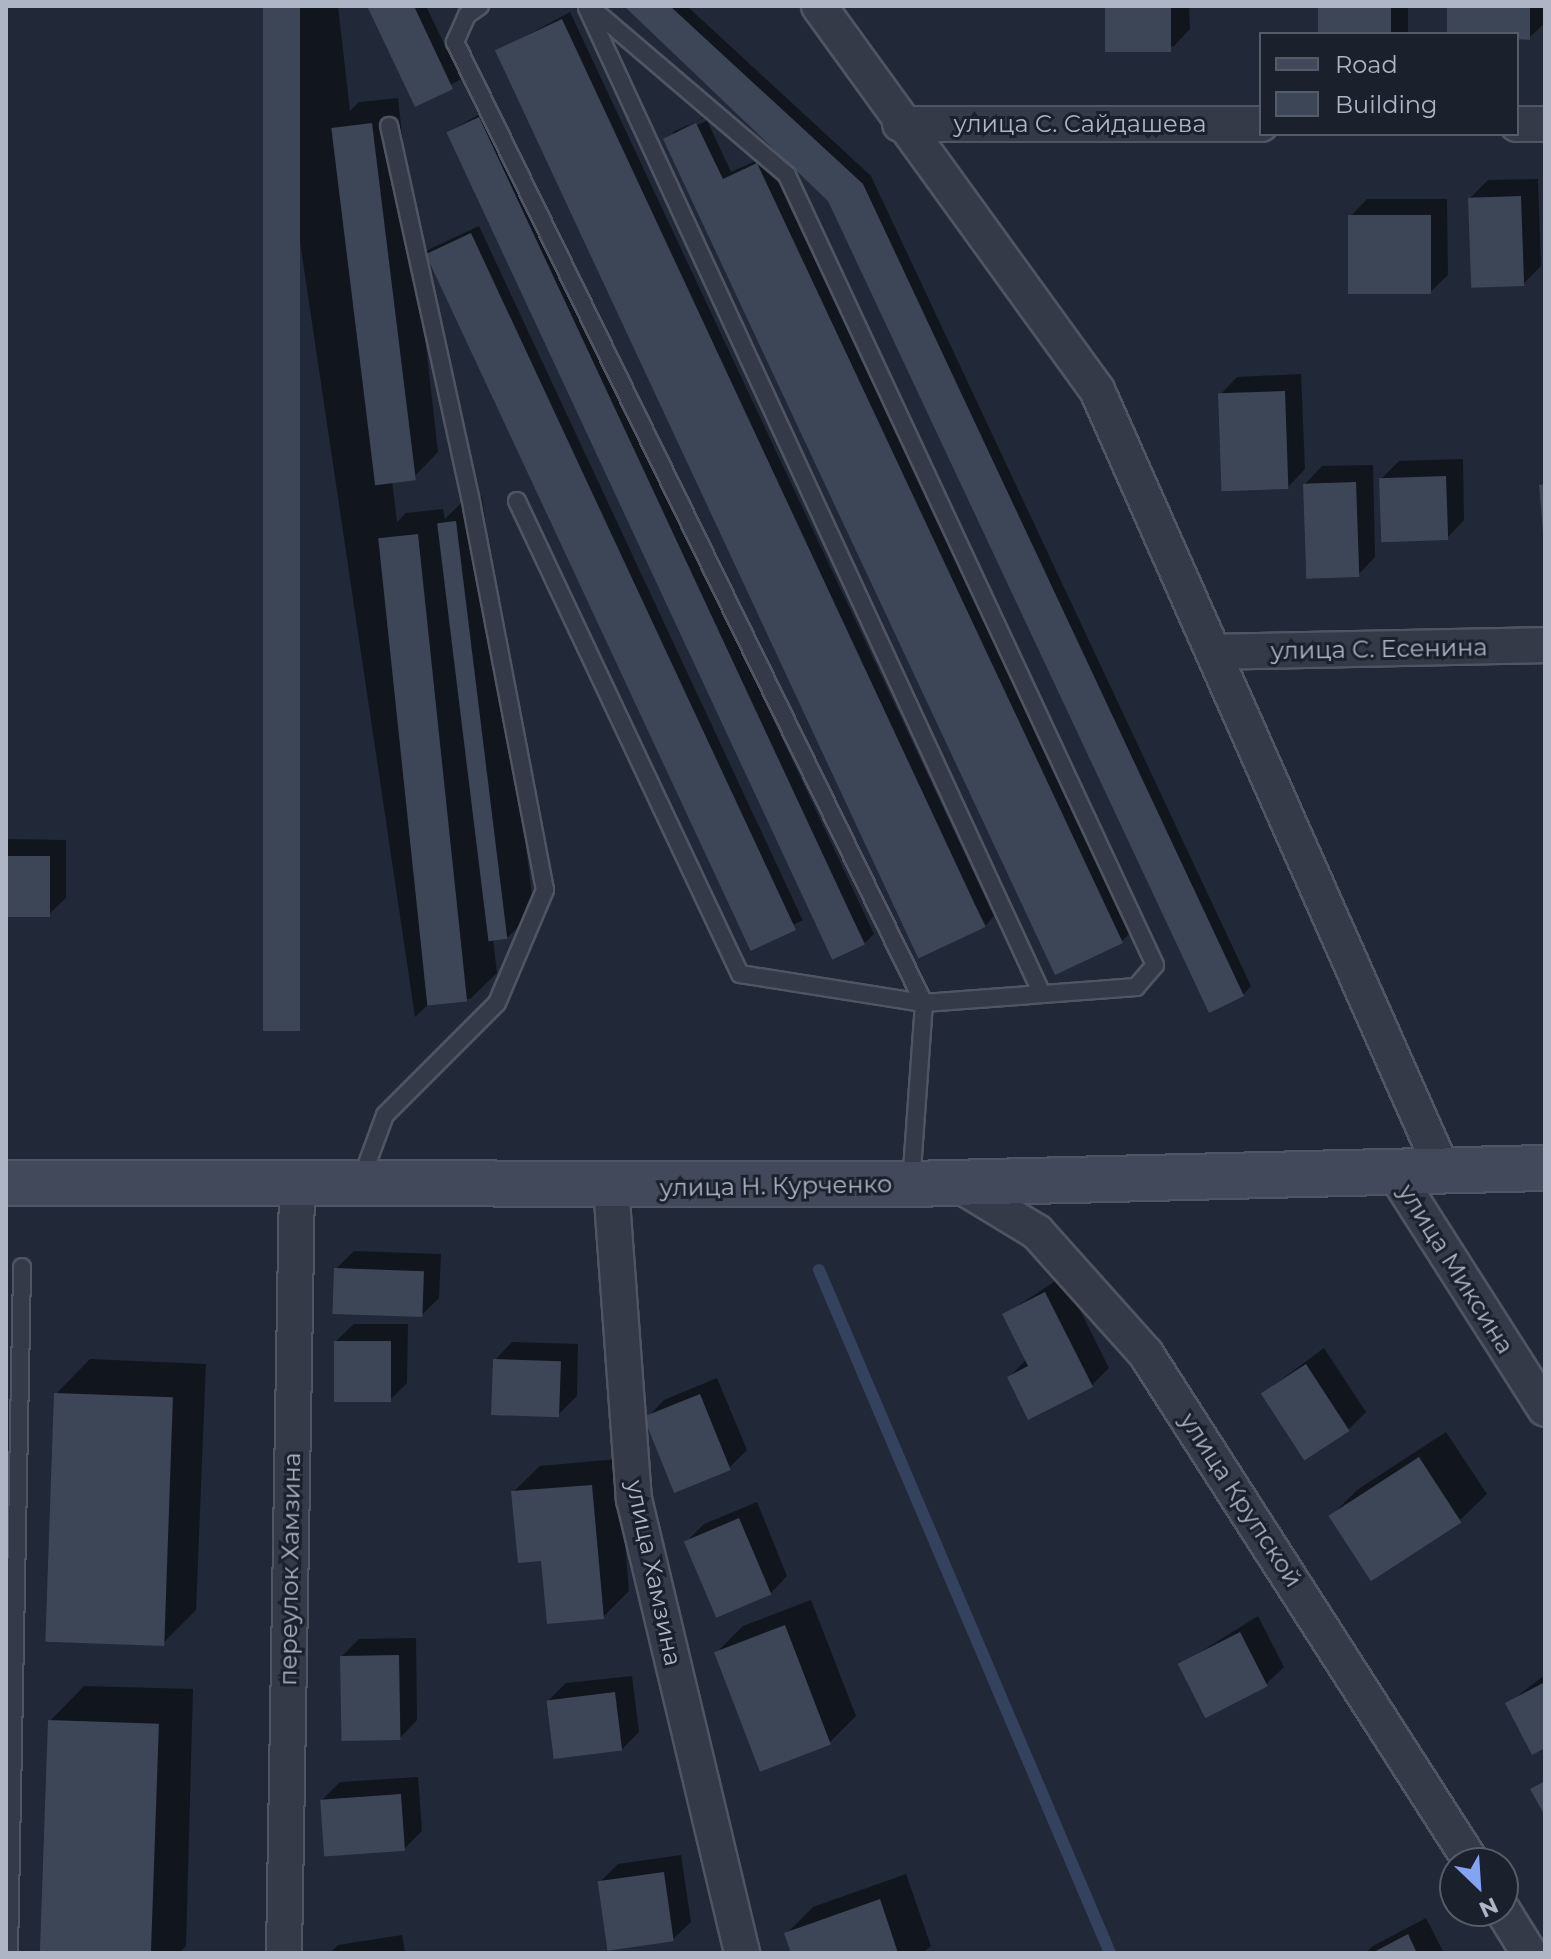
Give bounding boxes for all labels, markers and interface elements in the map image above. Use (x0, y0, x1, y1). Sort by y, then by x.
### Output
legend (1259, 32, 1519, 136)
text: Road (1335, 50, 1398, 79)
text: Building (1335, 90, 1438, 119)
street label: улица С. Сайдашева (954, 110, 1206, 138)
street label: улица С. Есенина (1270, 633, 1488, 665)
street label: улица Н. Курченко (659, 1170, 893, 1202)
street label: улица Миксина (1392, 1179, 1520, 1359)
street label: улица Крупской (1174, 1407, 1308, 1593)
street label: переулок Хамзина (274, 1452, 306, 1686)
street label: улица Хамзина (620, 1478, 688, 1668)
north arrow (1439, 1847, 1519, 1927)
text: N (1475, 1891, 1502, 1923)

